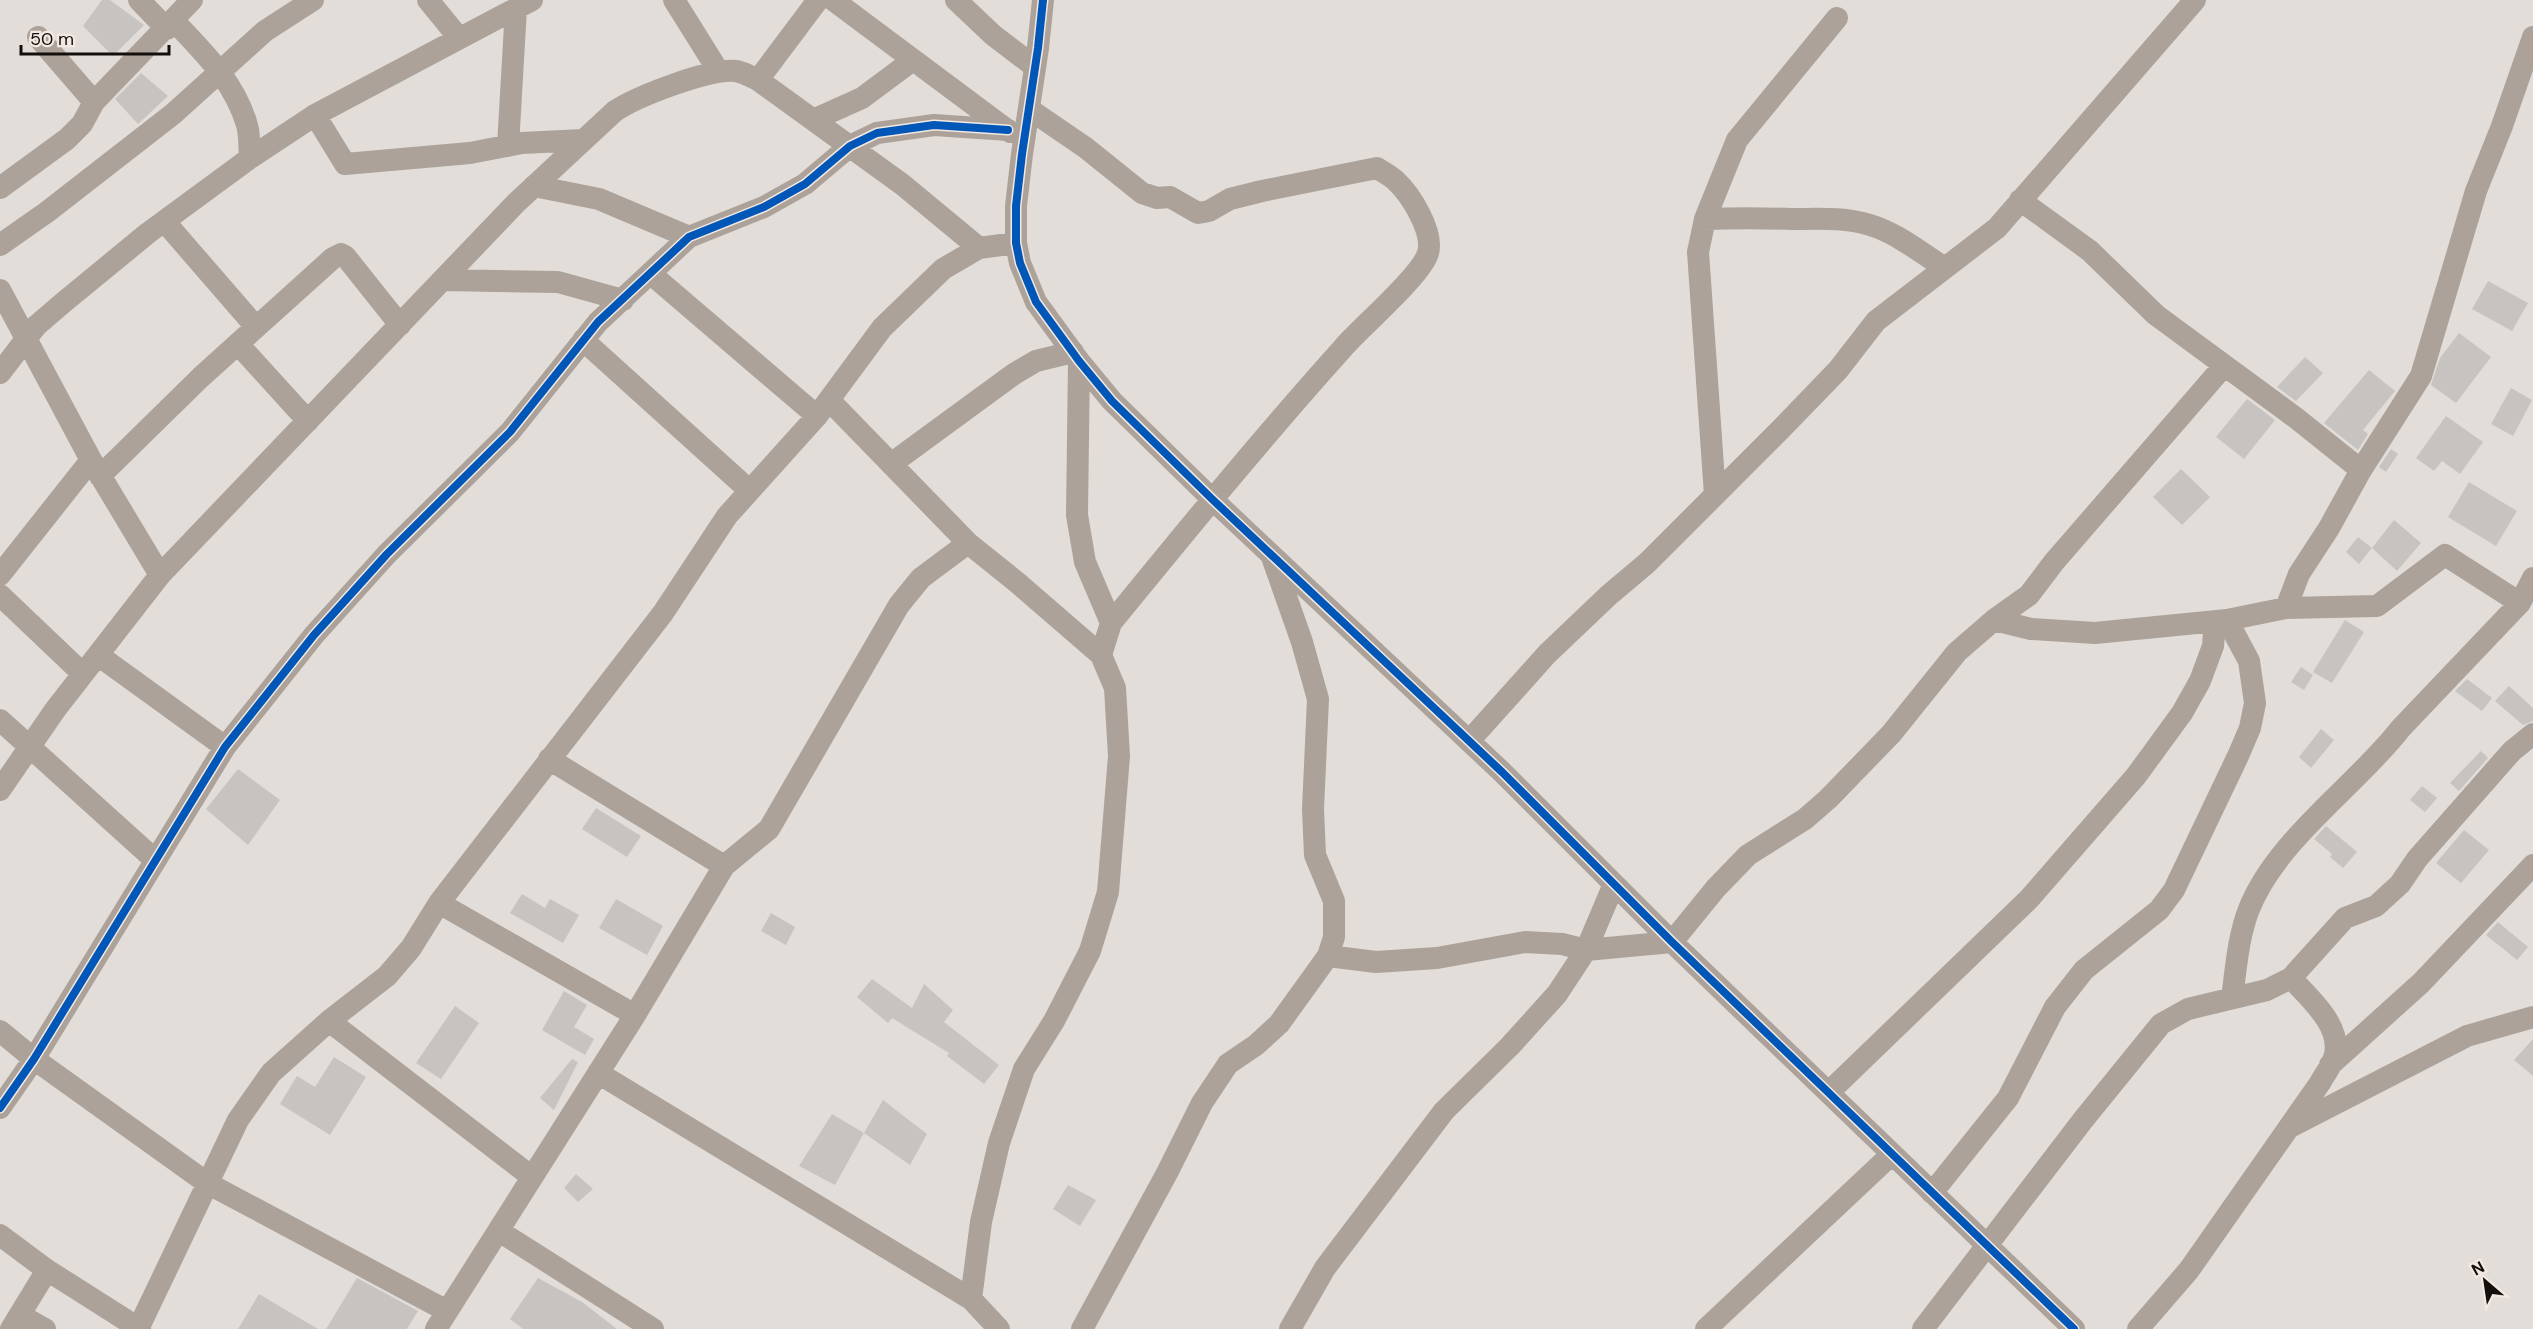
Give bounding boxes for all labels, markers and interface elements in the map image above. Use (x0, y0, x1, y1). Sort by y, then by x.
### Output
scale bar (21, 18, 170, 56)
text: 50 m (30, 27, 74, 51)
north arrow (2455, 1251, 2515, 1311)
text: N (2468, 1256, 2488, 1280)

